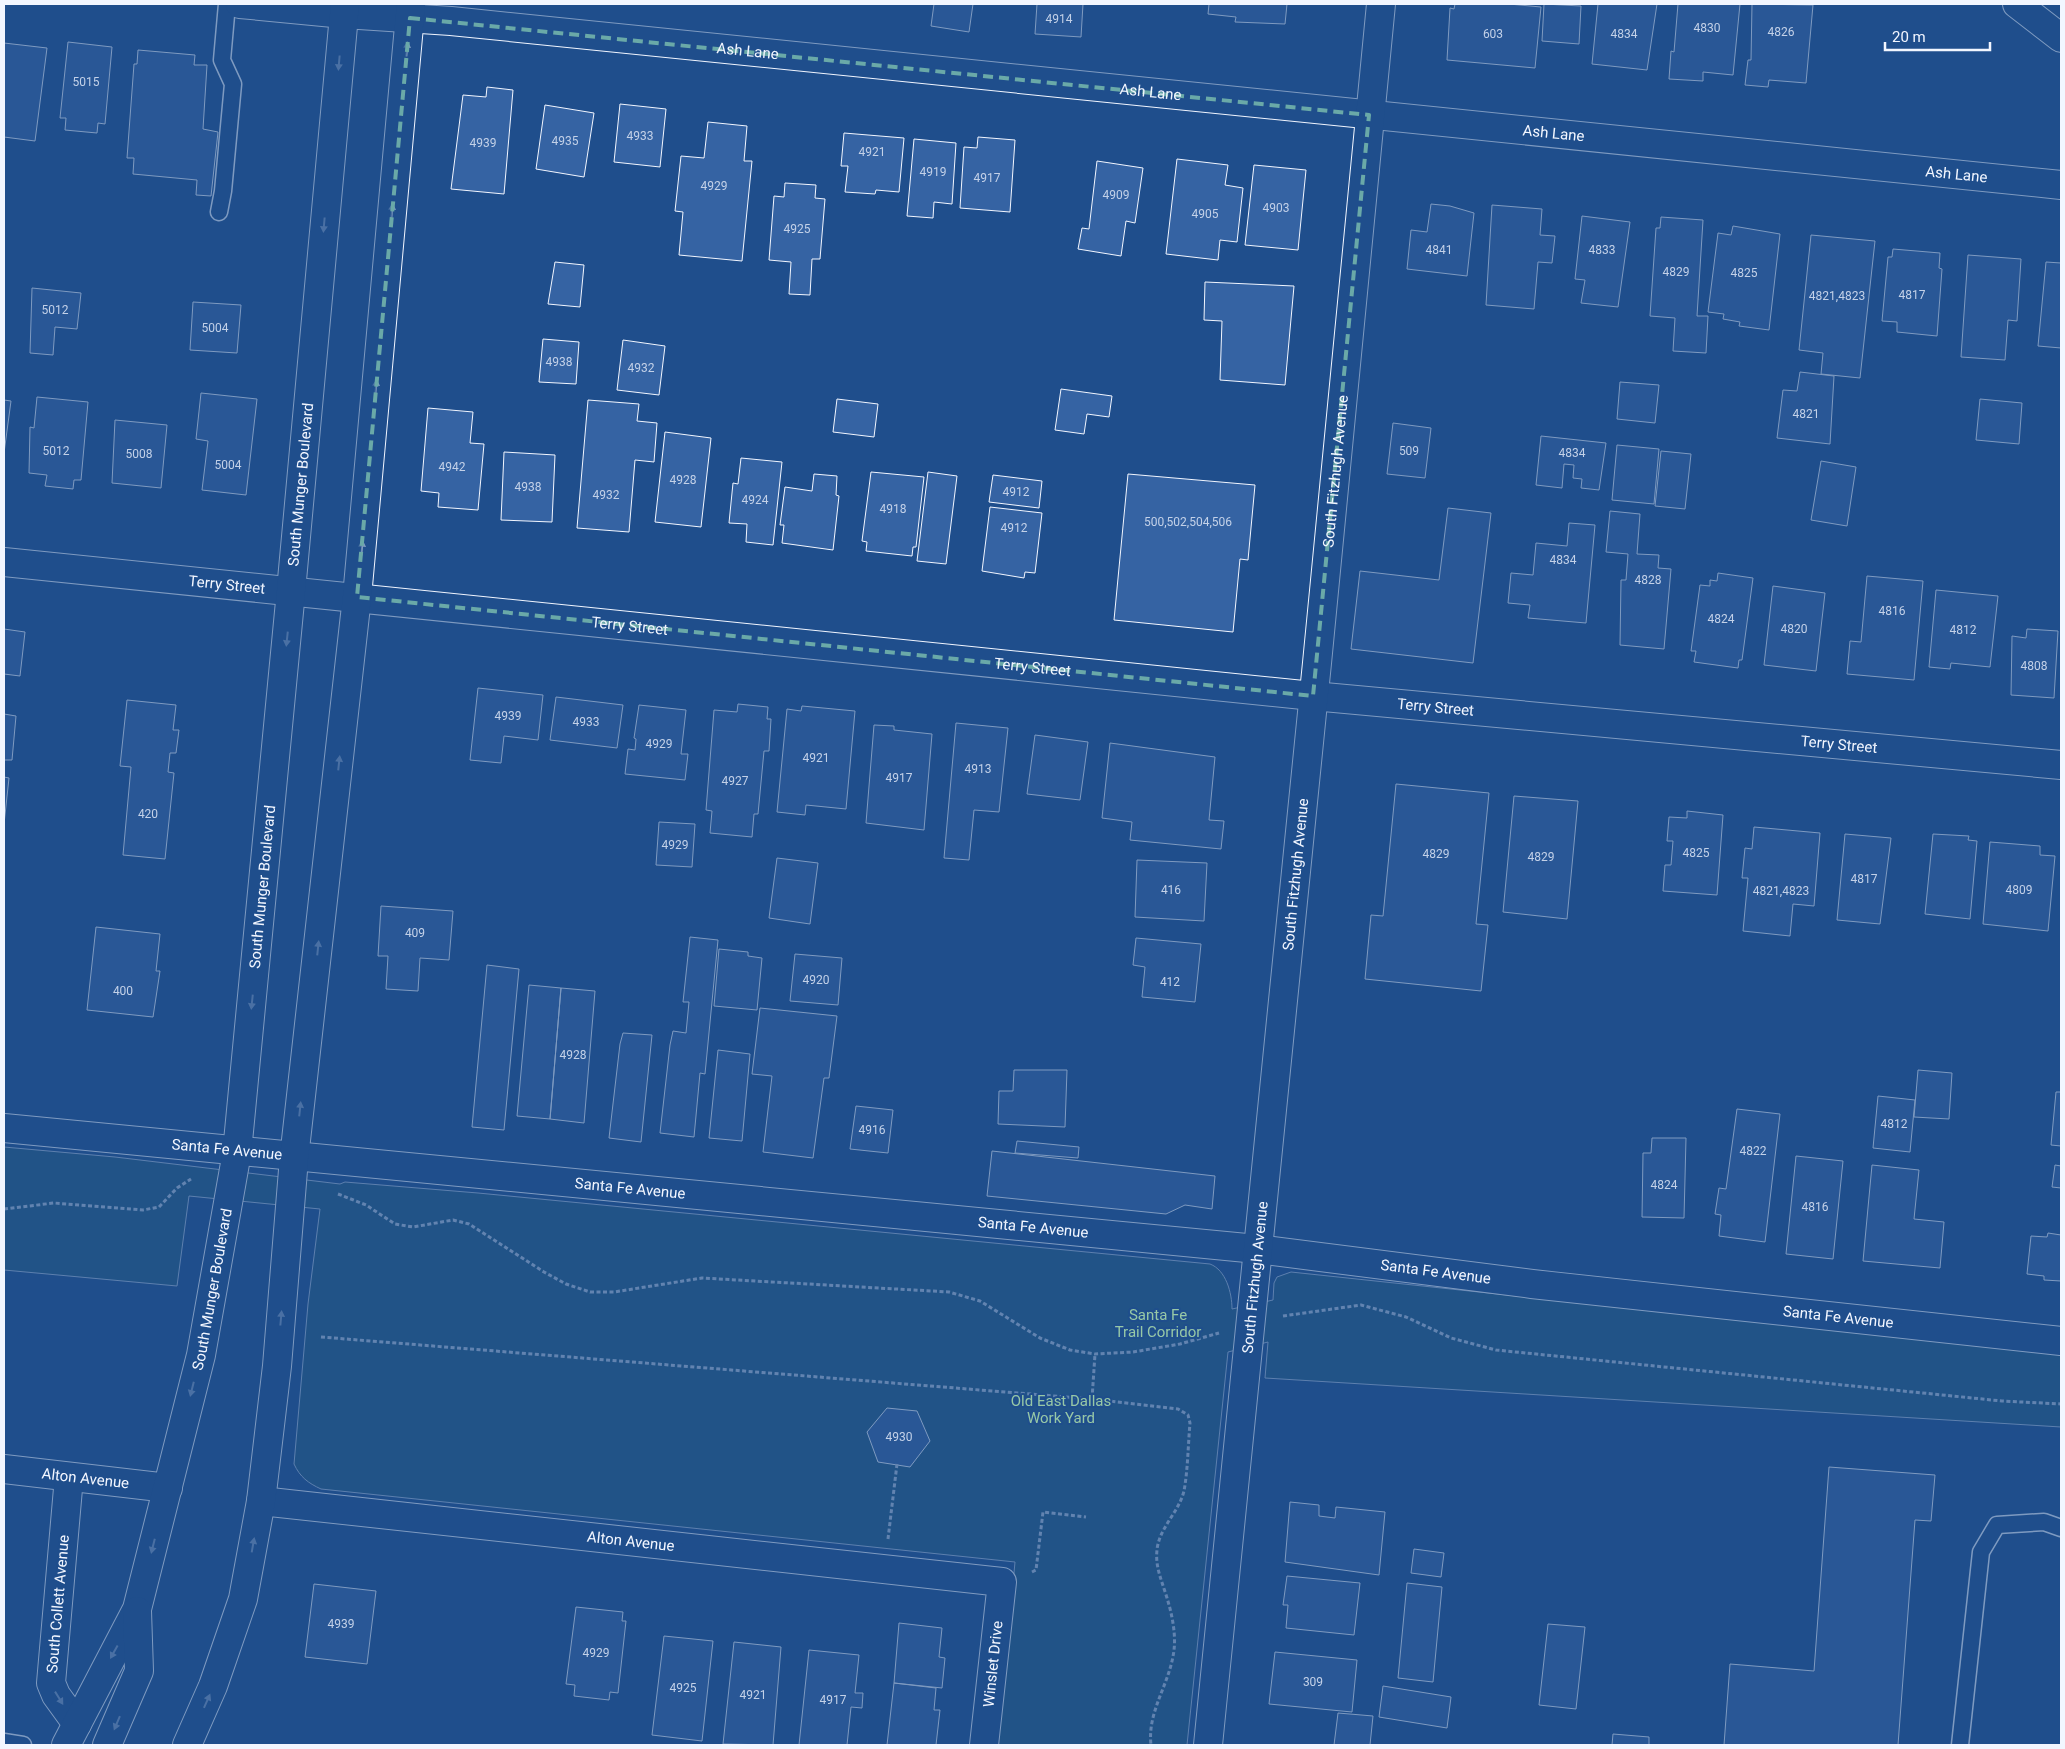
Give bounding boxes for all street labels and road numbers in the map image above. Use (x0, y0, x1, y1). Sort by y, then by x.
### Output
street label: Ash Lane (716, 39, 780, 63)
street label: Ash Lane (1119, 80, 1182, 104)
street label: Ash Lane (1522, 121, 1585, 145)
street label: Ash Lane (1925, 162, 1988, 186)
street label: South Fitzhugh Avenue (1319, 394, 1352, 548)
street label: South Munger Boulevard (284, 402, 317, 567)
street label: Terry Street (188, 572, 266, 598)
street label: Terry Street (591, 613, 669, 639)
street label: Terry Street (993, 654, 1072, 680)
street label: Terry Street (1396, 695, 1475, 720)
street label: Terry Street (1800, 732, 1878, 757)
street label: South Fitzhugh Avenue (1279, 797, 1312, 951)
street label: South Munger Boulevard (246, 804, 279, 969)
street label: Santa Fe Avenue (171, 1135, 283, 1164)
street label: Santa Fe Avenue (574, 1174, 686, 1203)
street label: South Fitzhugh Avenue (1238, 1200, 1272, 1354)
street label: South Munger Boulevard (189, 1207, 236, 1372)
street label: Santa Fe Avenue (977, 1213, 1089, 1242)
street label: Santa Fe Avenue (1379, 1256, 1492, 1288)
street label: Santa Fe Avenue (1782, 1302, 1894, 1332)
street label: Alton Avenue (41, 1464, 130, 1492)
street label: Alton Avenue (586, 1528, 676, 1555)
street label: South Collett Avenue (43, 1534, 73, 1674)
street label: Winslet Drive (980, 1620, 1006, 1708)

